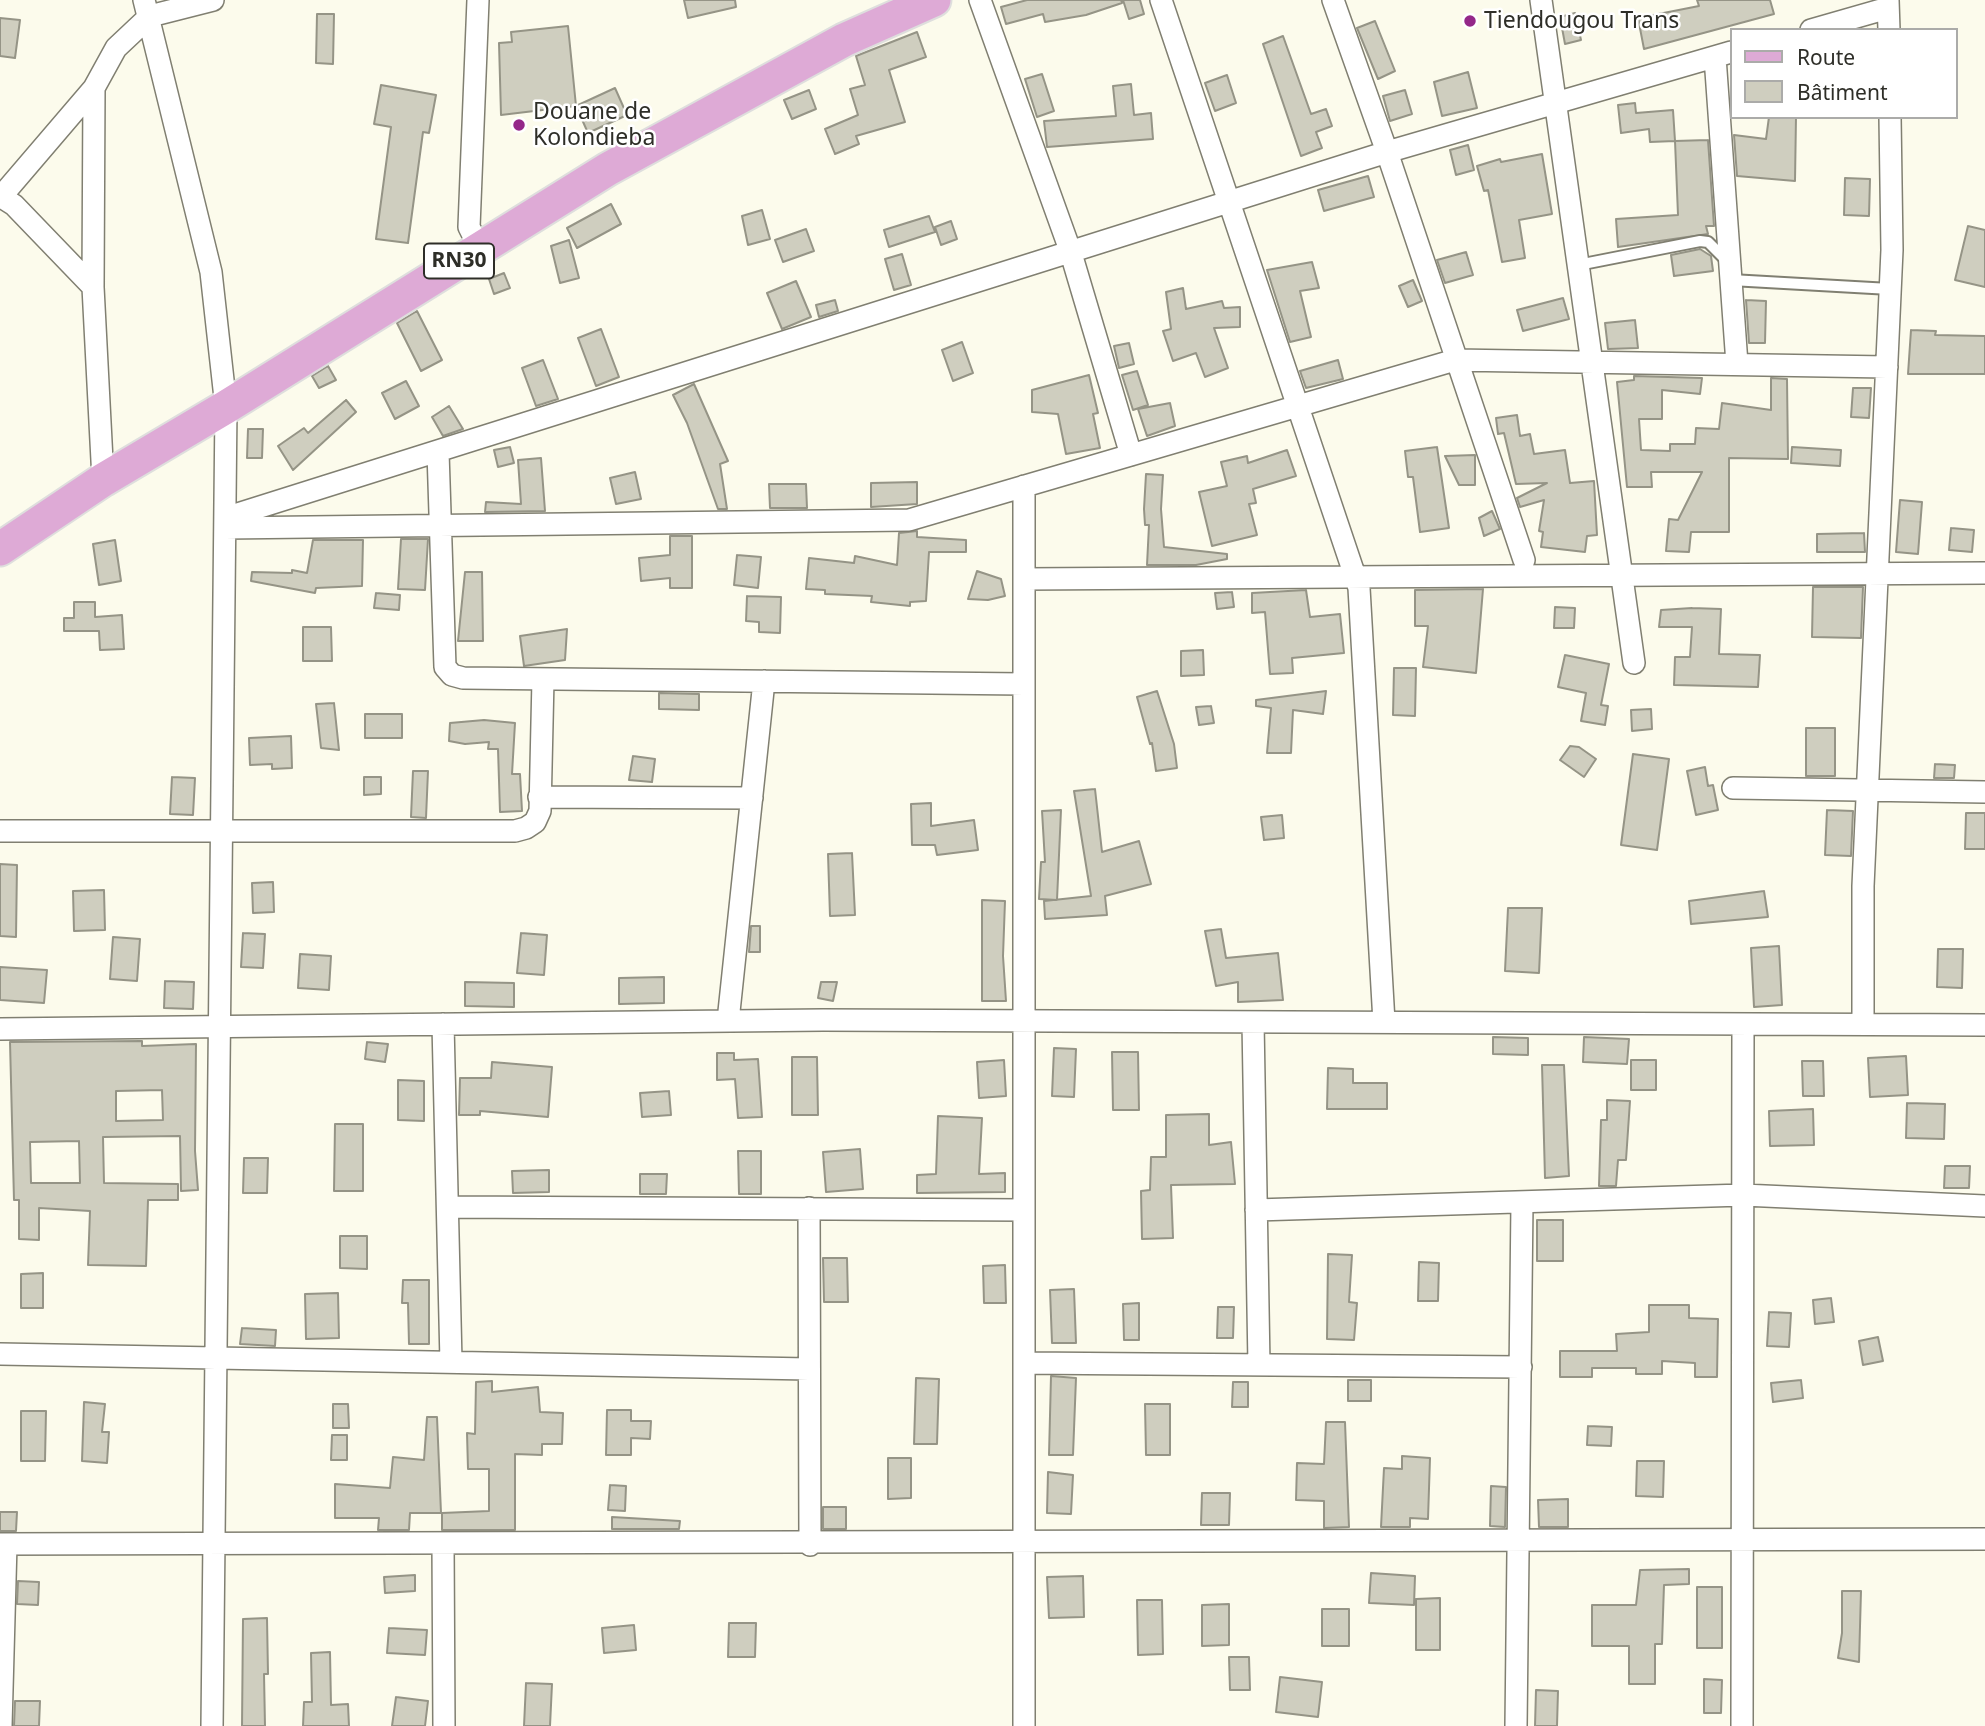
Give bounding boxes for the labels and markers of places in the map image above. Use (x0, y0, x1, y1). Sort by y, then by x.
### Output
place label: Tiendougou Trans (1484, 7, 1679, 35)
marker: Tiendougou Trans (1462, 13, 1478, 29)
place label: Douane de Kolondieba (533, 98, 655, 152)
marker: Douane de Kolondieba (511, 117, 527, 133)

